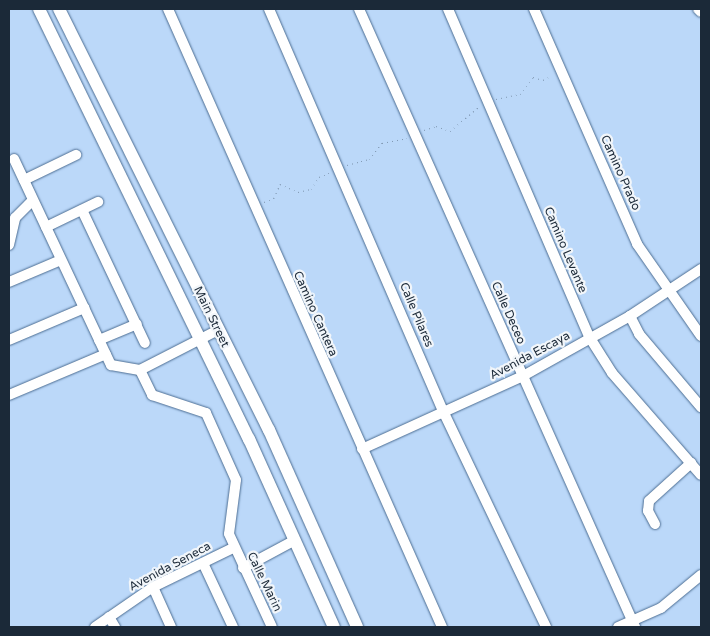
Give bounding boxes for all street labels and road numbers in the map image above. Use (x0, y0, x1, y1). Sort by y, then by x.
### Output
street label: Camino Prado (597, 133, 643, 213)
street label: Camino Levante (540, 205, 590, 295)
street label: Camino Cantera (290, 269, 340, 359)
street label: Calle Deceo (488, 279, 528, 347)
street label: Calle Pilares (396, 281, 436, 349)
street label: Main Street (190, 284, 232, 350)
street label: Avenida Escaya (487, 329, 573, 383)
street label: Avenida Seneca (127, 539, 213, 595)
street label: Calle Marin (243, 550, 285, 614)

